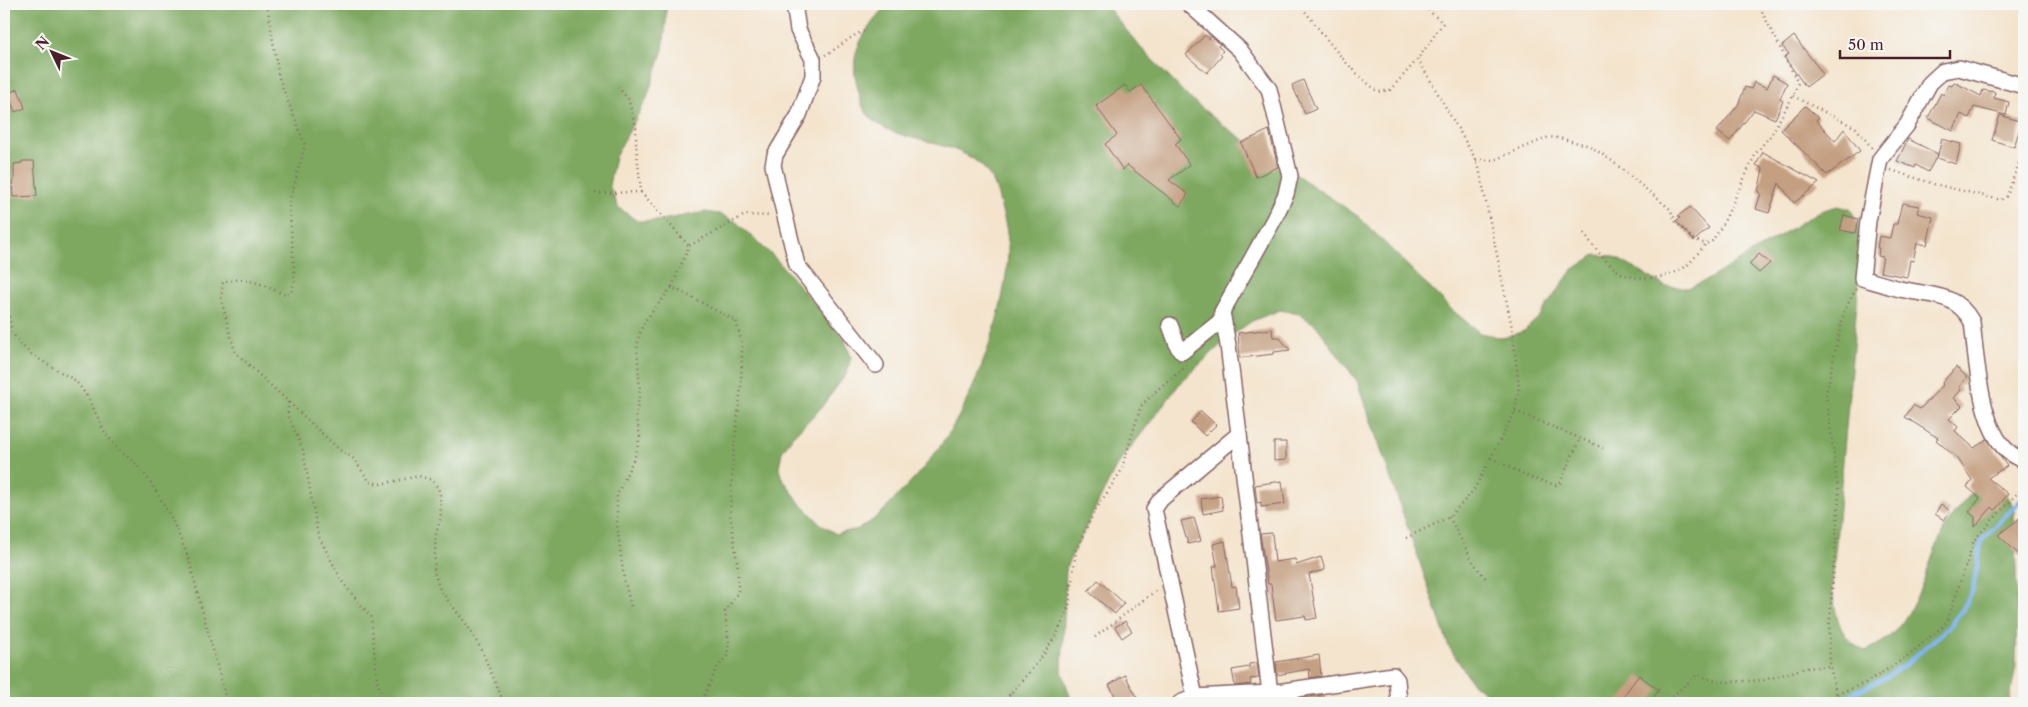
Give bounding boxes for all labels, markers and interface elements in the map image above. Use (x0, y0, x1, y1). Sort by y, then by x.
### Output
north arrow (28, 28, 78, 78)
scale bar (1840, 28, 1950, 60)
text: N (32, 33, 53, 54)
text: 50 m (1848, 35, 1884, 54)

